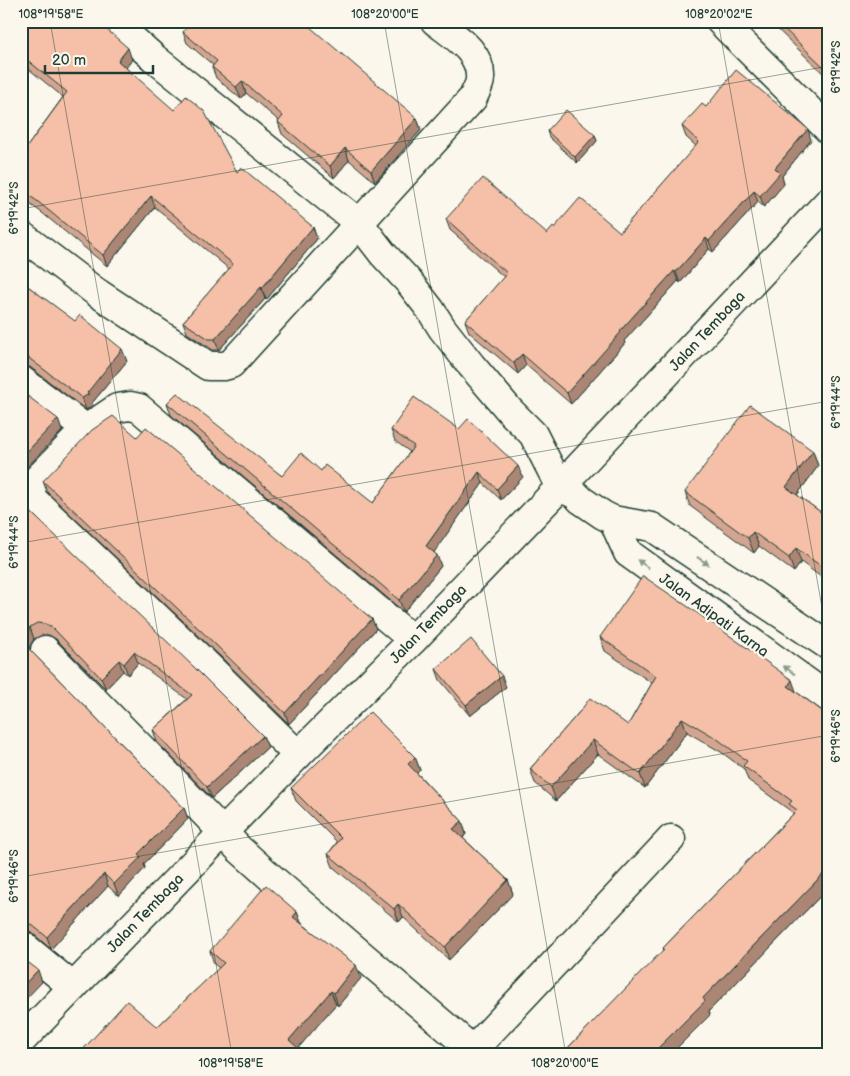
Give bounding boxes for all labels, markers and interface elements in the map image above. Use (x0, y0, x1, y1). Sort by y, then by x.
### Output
text: 108°19'58"E (19, 7, 83, 22)
text: 108°20'00"E (351, 7, 419, 22)
text: 108°20'02"E (685, 7, 753, 22)
text: 6°19'42"S (829, 40, 844, 94)
scale bar (45, 42, 152, 74)
text: 20 m (52, 51, 86, 70)
text: 6°19'42"S (7, 181, 22, 235)
street label: Jalan Tembaga (665, 287, 749, 375)
text: 6°19'44"S (829, 375, 844, 429)
text: 6°19'44"S (7, 515, 22, 569)
one-way arrow (696, 557, 710, 566)
one-way arrow (637, 559, 650, 569)
street label: Jalan Adipati Karna (655, 569, 772, 662)
street label: Jalan Tembaga (386, 581, 471, 668)
one-way arrow (782, 665, 796, 675)
text: 6°19'46"S (829, 709, 844, 763)
text: 6°19'46"S (7, 849, 22, 903)
street label: Jalan Tembaga (103, 870, 188, 957)
text: 108°19'58"E (199, 1056, 263, 1071)
text: 108°20'00"E (531, 1056, 599, 1071)

